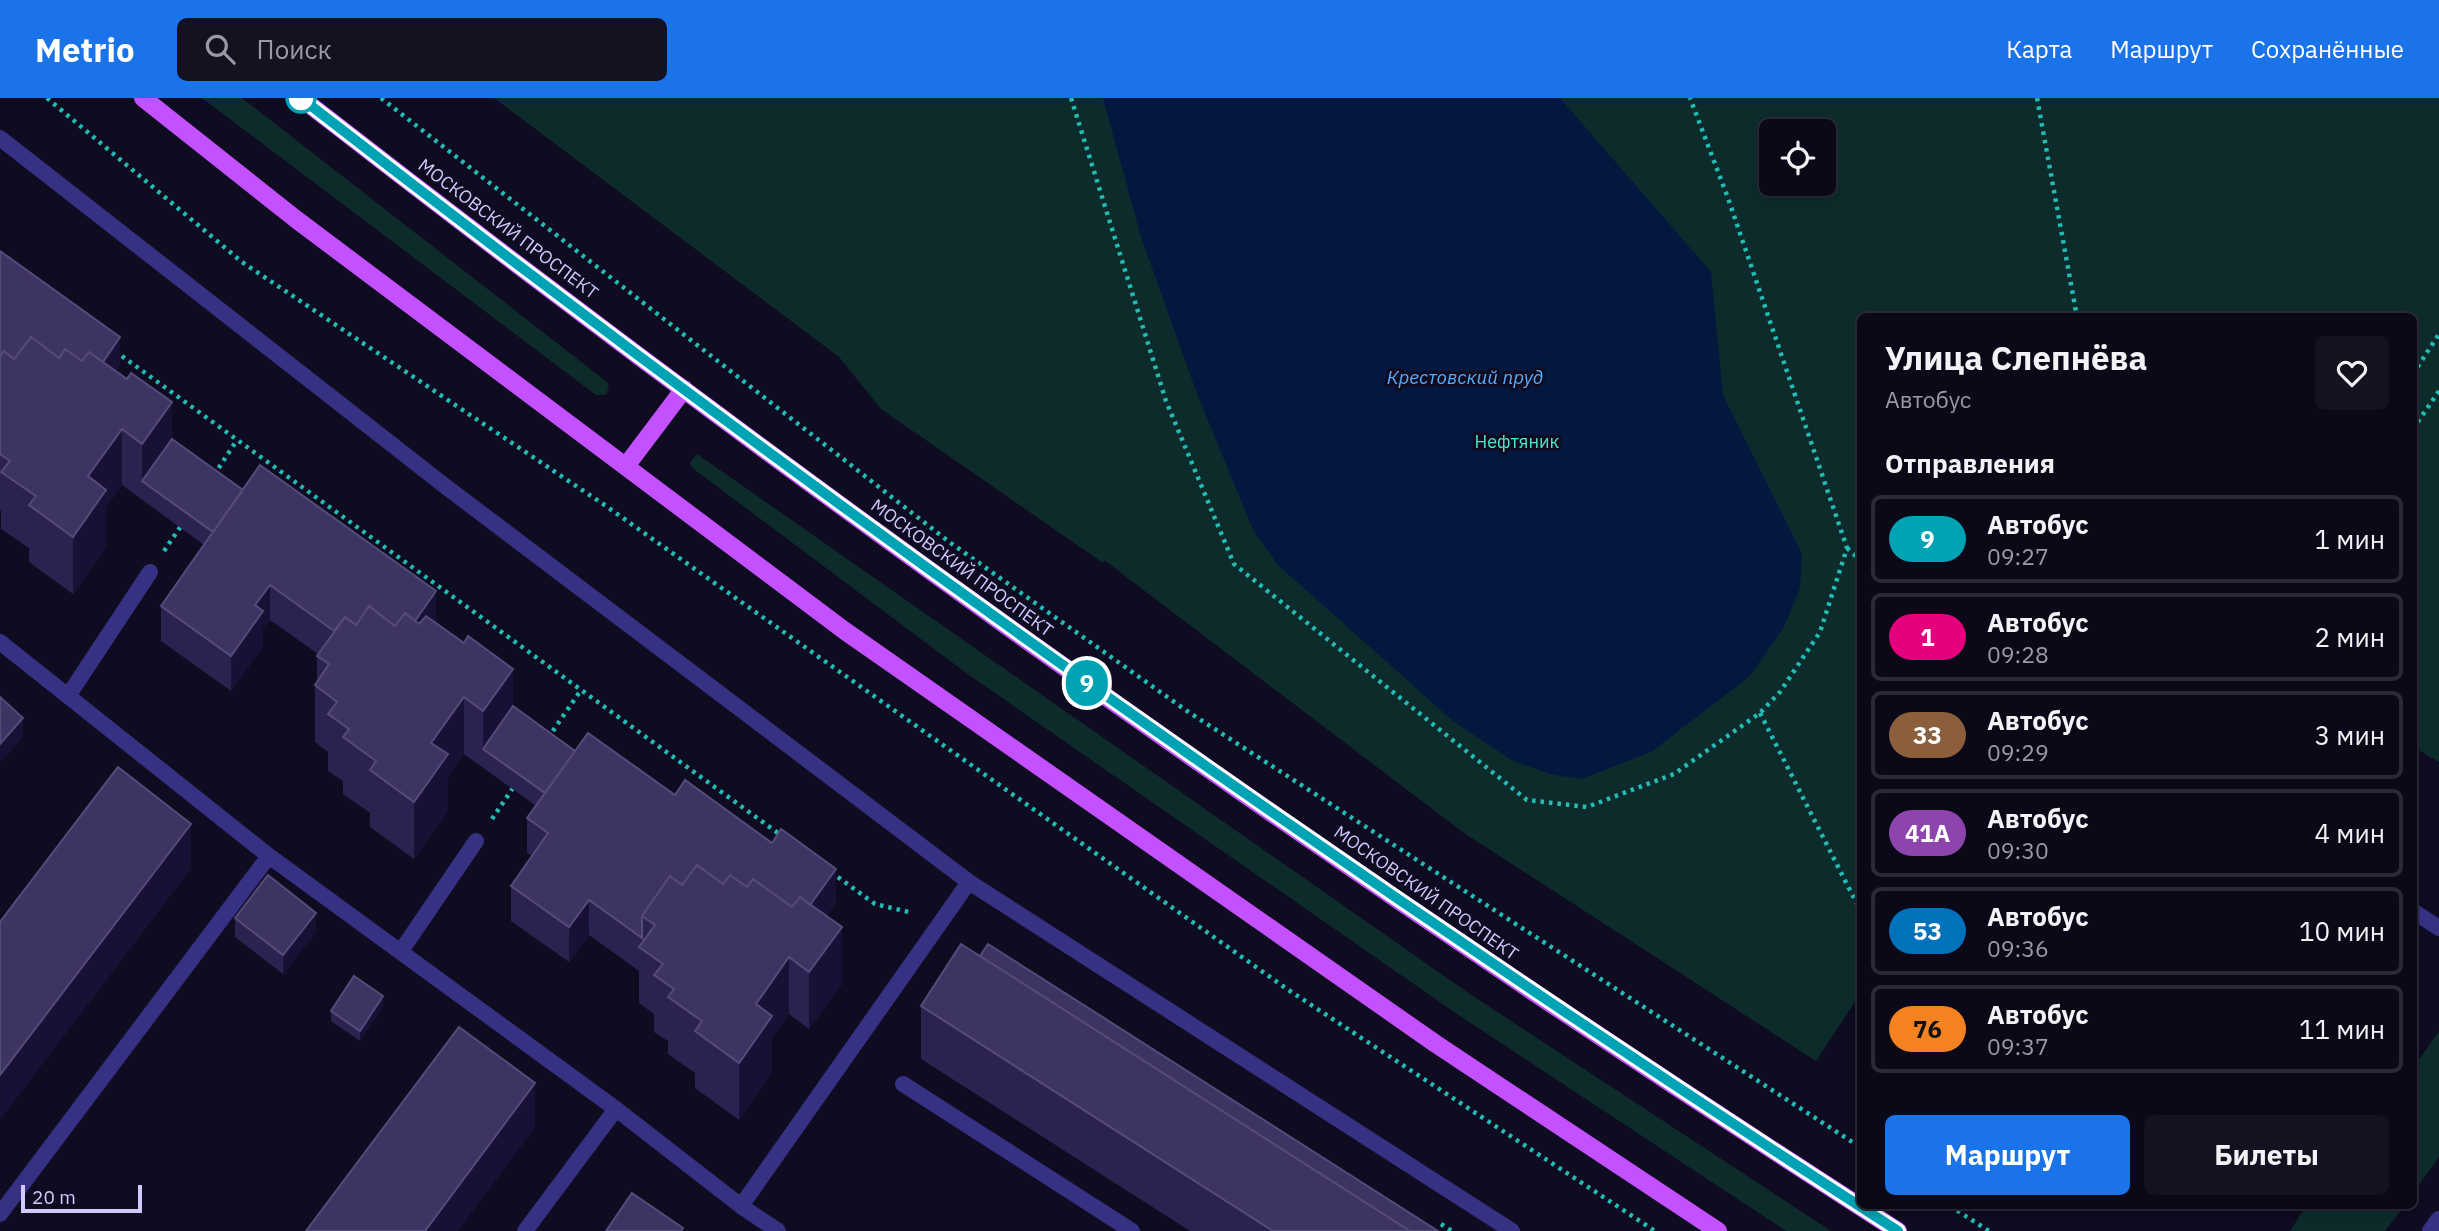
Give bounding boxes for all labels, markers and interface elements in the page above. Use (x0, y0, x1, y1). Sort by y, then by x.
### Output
search box (177, 18, 667, 81)
text: Metrio (35, 28, 135, 71)
icon: search (201, 30, 239, 68)
text: Поиск (257, 32, 332, 66)
text: Карта (2006, 33, 2072, 65)
text: Маршрут (2110, 33, 2213, 65)
text: Сохранённые (2251, 33, 2404, 65)
unlabelled marker (286, 83, 316, 113)
map controls (1759, 119, 1836, 196)
button: locate (1759, 119, 1836, 196)
street label: МОСКОВСКИЙ ПРОСПЕКТ (414, 153, 603, 304)
text: Улица Слепнёва (1885, 336, 2147, 379)
button: heart (2315, 336, 2389, 410)
water label: Крестовский пруд (1387, 365, 1543, 389)
text: Автобус (1885, 384, 1971, 414)
park label: Нефтяник (1475, 430, 1560, 453)
text: Отправления (1885, 446, 2055, 480)
street label: МОСКОВСКИЙ ПРОСПЕКТ (867, 494, 1058, 641)
text: Автобус (1987, 507, 2089, 541)
text: 1 мин (2315, 522, 2385, 556)
text: 9 (1920, 523, 1935, 555)
text: 09:27 (1987, 541, 2049, 571)
text: Автобус (1987, 605, 2089, 639)
text: 2 мин (2315, 620, 2385, 654)
text: 1 (1920, 621, 1935, 653)
text: 09:28 (1987, 639, 2049, 669)
line badge: 9 (1064, 660, 1110, 706)
text: 9 (1080, 667, 1094, 699)
text: Автобус (1987, 703, 2089, 737)
text: 3 мин (2315, 718, 2385, 752)
text: 33 (1913, 719, 1942, 751)
text: 09:29 (1987, 737, 2049, 767)
text: Автобус (1987, 801, 2089, 835)
text: 4 мин (2315, 816, 2385, 850)
text: 41А (1905, 817, 1950, 849)
street label: МОСКОВСКИЙ ПРОСПЕКТ (1330, 820, 1523, 965)
text: 09:30 (1987, 835, 2049, 865)
text: Автобус (1987, 899, 2089, 933)
text: 10 мин (2299, 914, 2385, 948)
text: 53 (1913, 915, 1942, 947)
text: 09:36 (1987, 933, 2049, 963)
text: Автобус (1987, 997, 2089, 1031)
text: 11 мин (2299, 1012, 2385, 1046)
text: 76 (1913, 1013, 1942, 1045)
text: 09:37 (1987, 1031, 2049, 1061)
button: Маршрут (1885, 1115, 2130, 1195)
button: Билеты (2144, 1115, 2389, 1195)
scale bar (21, 1182, 142, 1214)
text: 20 m (32, 1185, 76, 1209)

